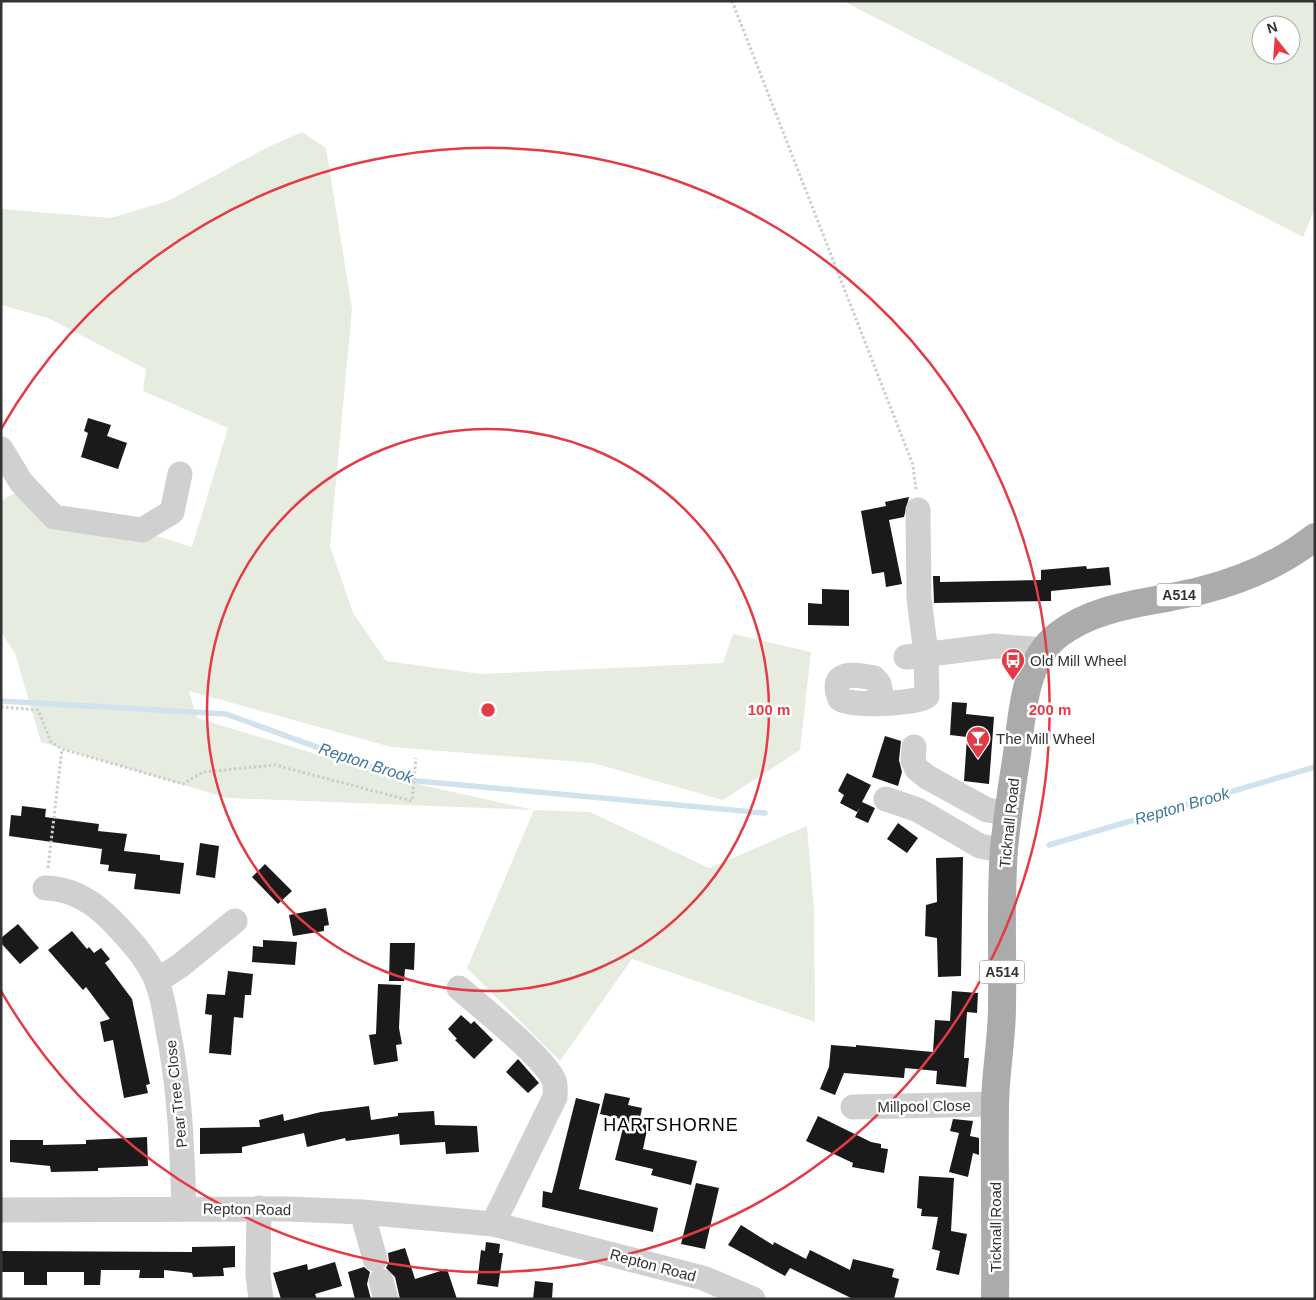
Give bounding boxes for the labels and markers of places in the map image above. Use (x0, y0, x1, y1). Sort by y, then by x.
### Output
bus stop icon: Old Mill Wheel (1000, 647, 1026, 681)
place label: Old Mill Wheel (1030, 652, 1127, 669)
centre of rings (479, 701, 497, 719)
bar icon: The Mill Wheel (965, 725, 991, 759)
place label: The Mill Wheel (996, 730, 1095, 747)

